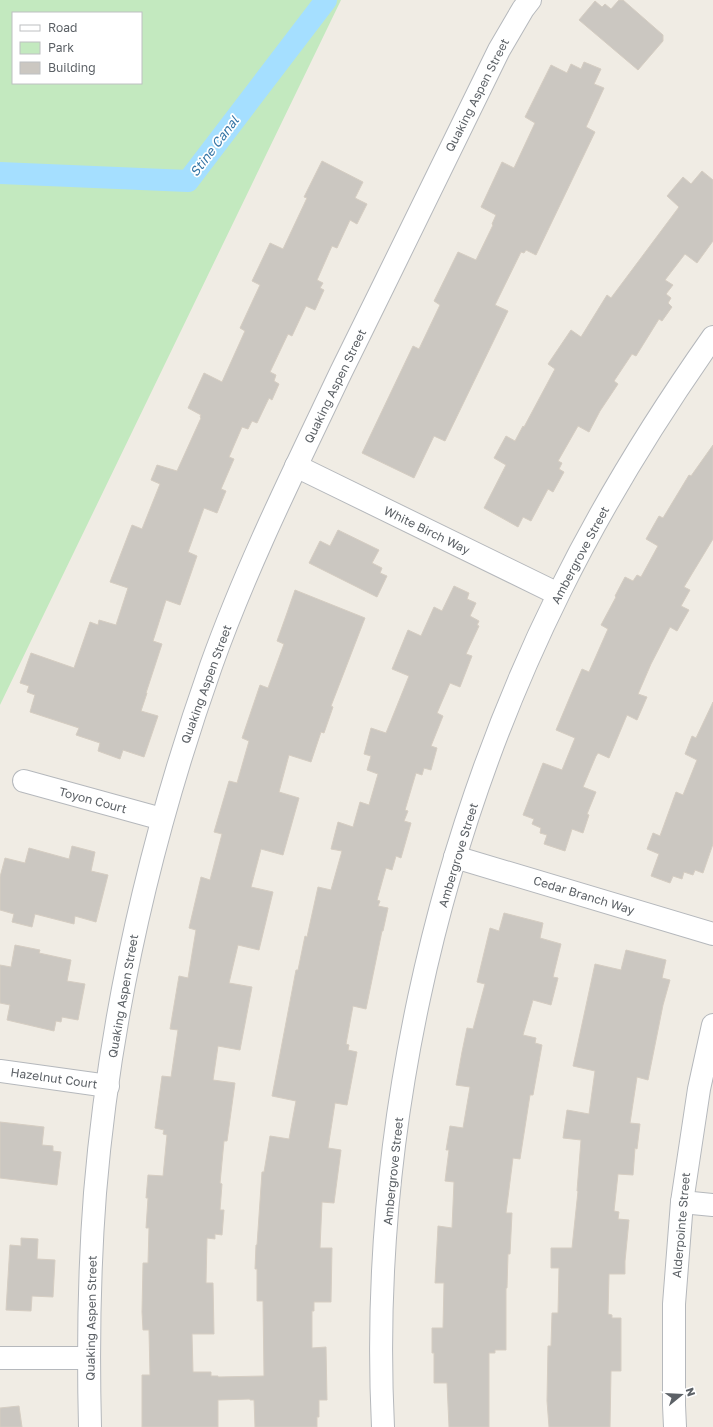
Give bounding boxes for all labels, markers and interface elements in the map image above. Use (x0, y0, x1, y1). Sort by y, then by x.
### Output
legend (12, 12, 142, 84)
text: Road (48, 20, 77, 35)
street label: Quaking Aspen Street (442, 36, 512, 154)
text: Park (48, 40, 74, 55)
text: Building (48, 60, 96, 75)
water label: Stine Canal (186, 112, 242, 179)
street label: Quaking Aspen Street (301, 326, 369, 446)
street label: White Birch Way (382, 503, 473, 557)
street label: Ambergrove Street (548, 503, 612, 606)
street label: Quaking Aspen Street (178, 622, 235, 745)
street label: Toyon Court (57, 784, 129, 816)
street label: Ambergrove Street (435, 801, 481, 909)
street label: Cedar Branch Way (532, 872, 637, 918)
street label: Quaking Aspen Street (105, 933, 141, 1059)
street label: Hazelnut Court (10, 1064, 99, 1092)
street label: Ambergrove Street (380, 1116, 406, 1226)
street label: Alderpointe Street (669, 1171, 693, 1278)
street label: Quaking Aspen Street (82, 1255, 100, 1381)
north arrow (661, 1375, 701, 1415)
text: N (684, 1386, 698, 1398)

